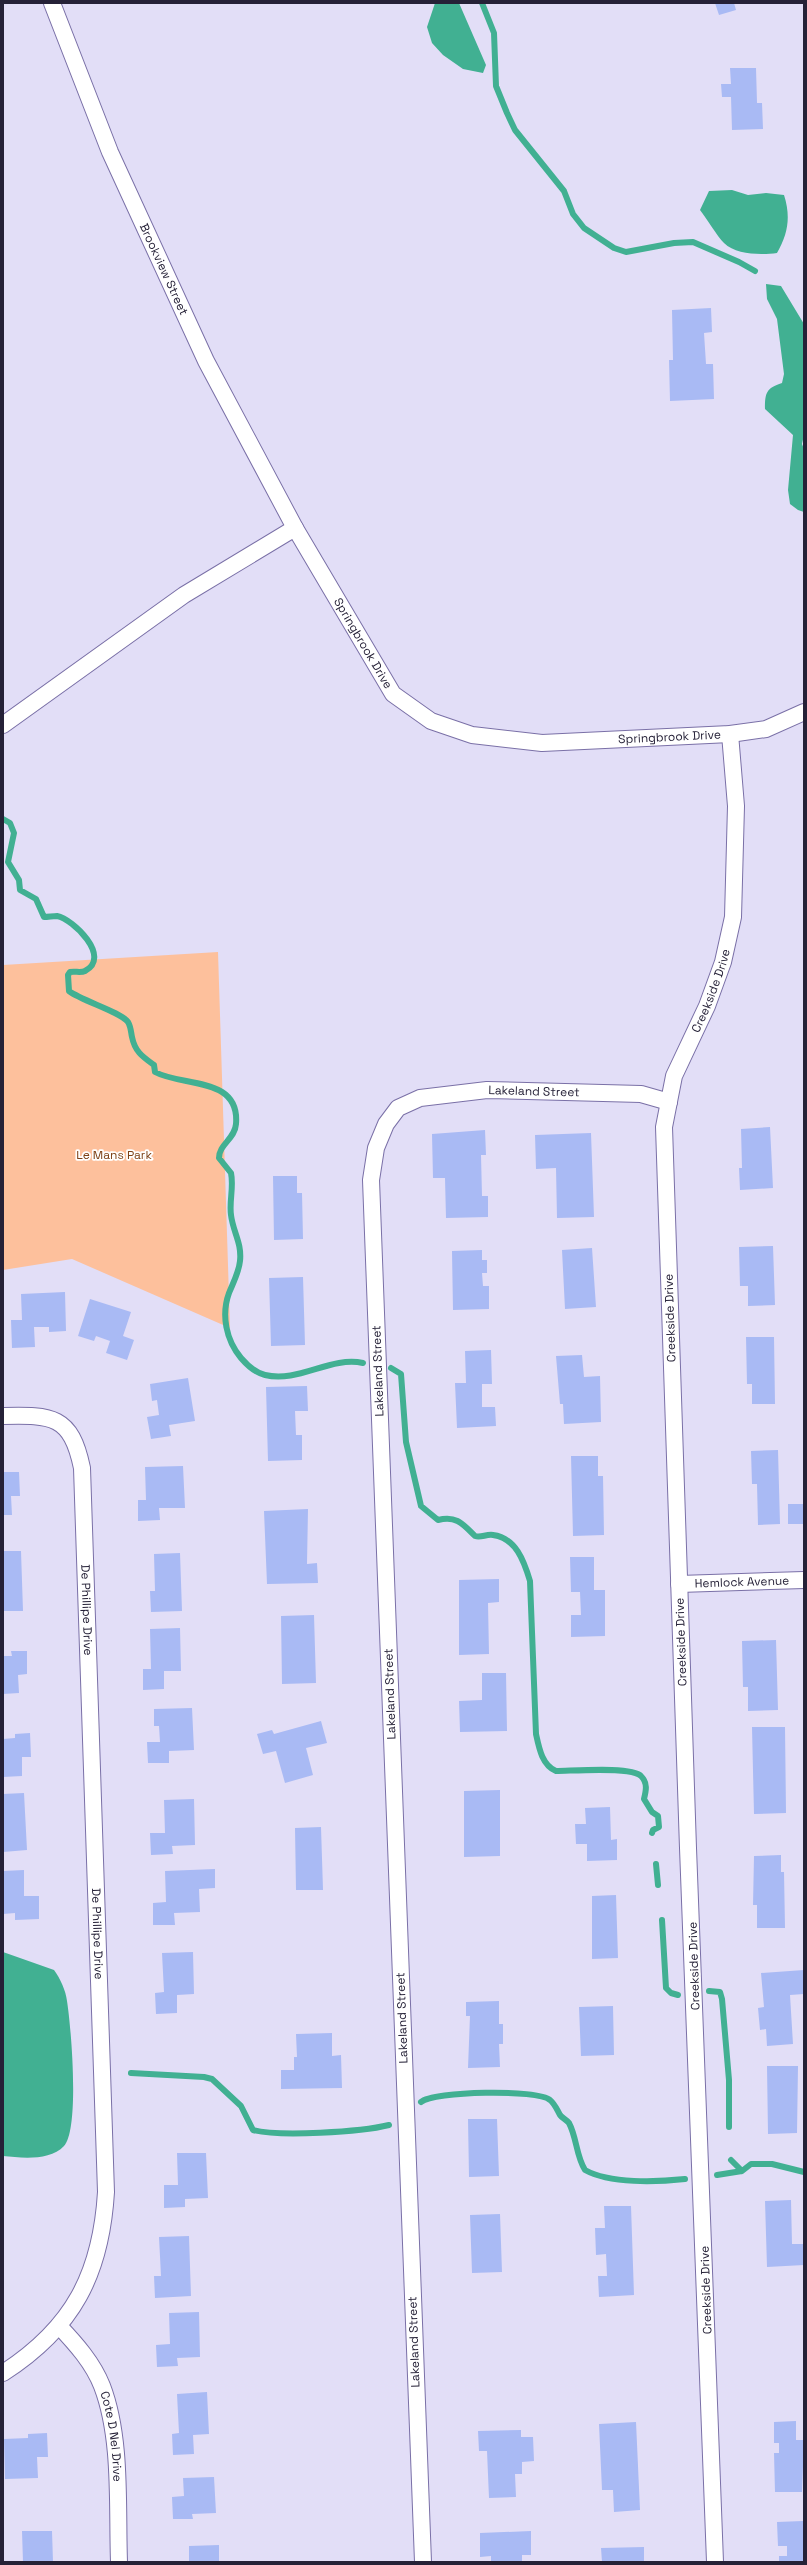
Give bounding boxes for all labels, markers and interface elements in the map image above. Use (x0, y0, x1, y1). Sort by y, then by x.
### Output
street label: Brookview Street (136, 221, 192, 318)
street label: Springbrook Drive (330, 595, 396, 692)
street label: Springbrook Drive (618, 726, 721, 747)
street label: Creekside Drive (688, 947, 734, 1035)
street label: Lakeland Street (488, 1082, 580, 1100)
park label: Le Mans Park (76, 1147, 152, 1163)
street label: Creekside Drive (660, 1274, 680, 1362)
street label: Lakeland Street (368, 1325, 388, 1417)
street label: De Phillipe Drive (77, 1564, 96, 1656)
street label: Hemlock Avenue (694, 1572, 790, 1591)
street label: Creekside Drive (671, 1598, 691, 1686)
street label: Lakeland Street (380, 1648, 400, 1740)
street label: De Phillipe Drive (88, 1888, 107, 1980)
street label: Creekside Drive (684, 1922, 704, 2010)
street label: Lakeland Street (392, 1972, 412, 2064)
street label: Creekside Drive (696, 2246, 716, 2334)
street label: Lakeland Street (404, 2296, 424, 2388)
street label: Cote D Nel Drive (96, 2389, 126, 2482)

